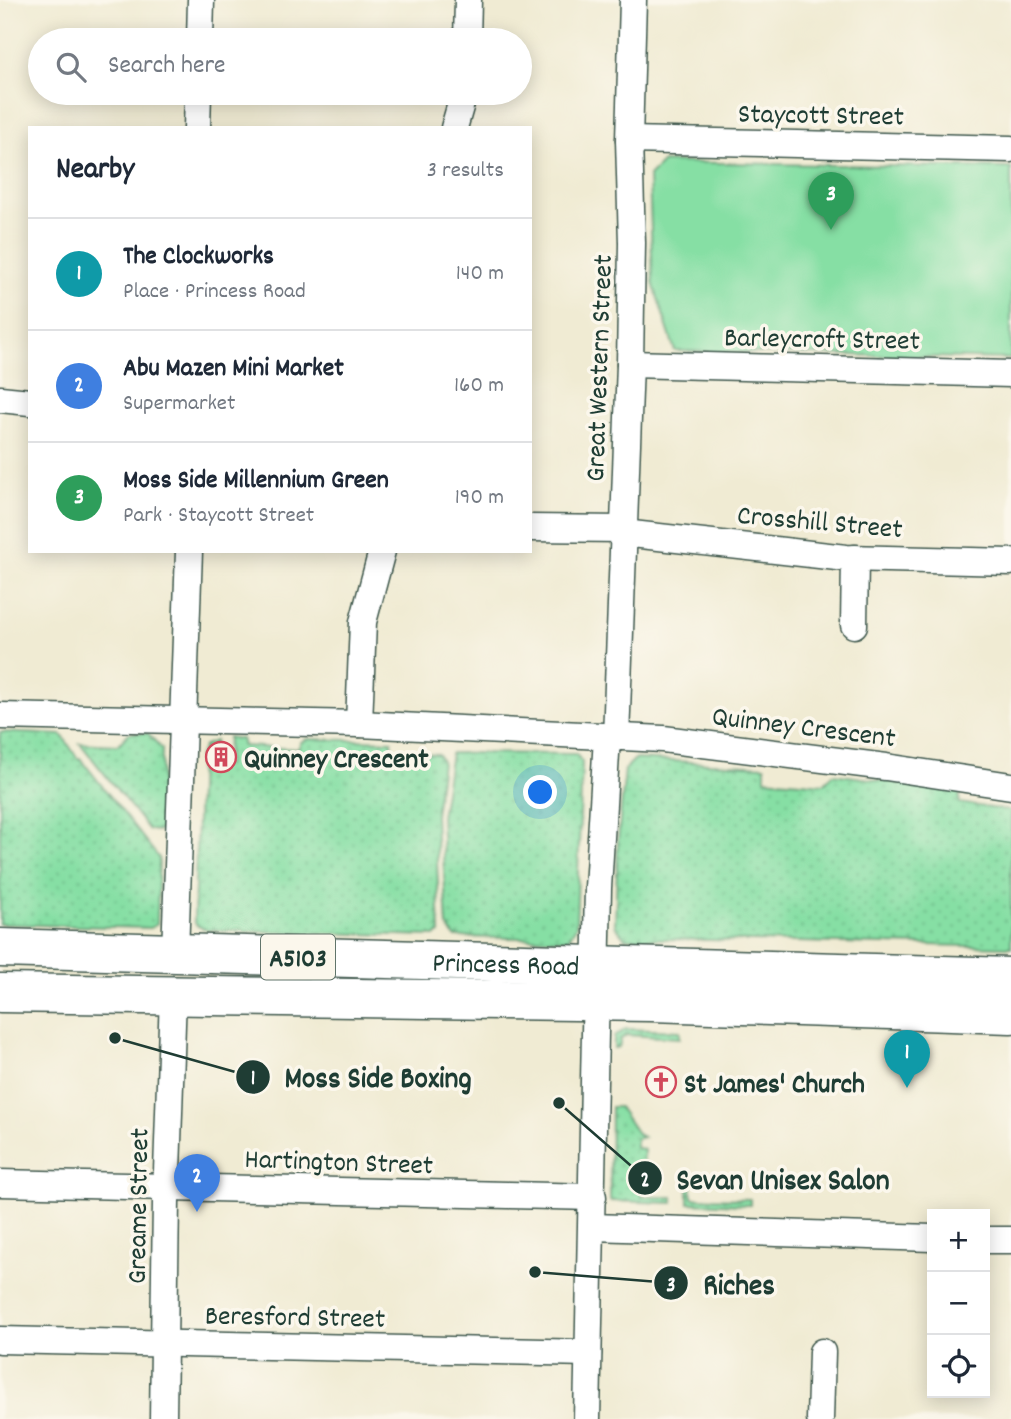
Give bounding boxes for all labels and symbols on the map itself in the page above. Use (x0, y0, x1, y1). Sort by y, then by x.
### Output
street label: Staycott Street (738, 97, 904, 139)
pin: 3 (808, 172, 854, 230)
street label: Great Western Street (578, 254, 626, 482)
street label: Barleycroft Street (724, 320, 920, 364)
street label: Crosshill Street (735, 498, 904, 552)
street label: Quinney Crescent (709, 699, 897, 761)
building icon: Quinney Crescent (204, 740, 238, 774)
place label: Quinney Crescent (244, 742, 429, 782)
your location (523, 775, 557, 809)
road number: A5103 (261, 934, 335, 980)
street label: Princess Road (432, 945, 580, 990)
pin: 1 (884, 1030, 930, 1088)
callout: Moss Side Boxing (236, 1051, 486, 1102)
text: Moss Side Boxing (284, 1060, 472, 1103)
text: 1 (251, 1065, 255, 1095)
church icon: St James' Church (644, 1065, 678, 1099)
place label: St James' Church (684, 1067, 865, 1107)
street label: Greame Street (120, 1128, 162, 1284)
street label: Hartington Street (244, 1142, 434, 1188)
callout: Sevan Unisex Salon (627, 1153, 903, 1204)
pin: 2 (174, 1154, 220, 1212)
text: Sevan Unisex Salon (676, 1162, 890, 1205)
text: 2 (640, 1167, 650, 1197)
callout: Riches (654, 1258, 789, 1309)
text: Riches (703, 1267, 775, 1310)
text: 3 (666, 1272, 676, 1302)
street label: Beresford Street (204, 1298, 385, 1342)

